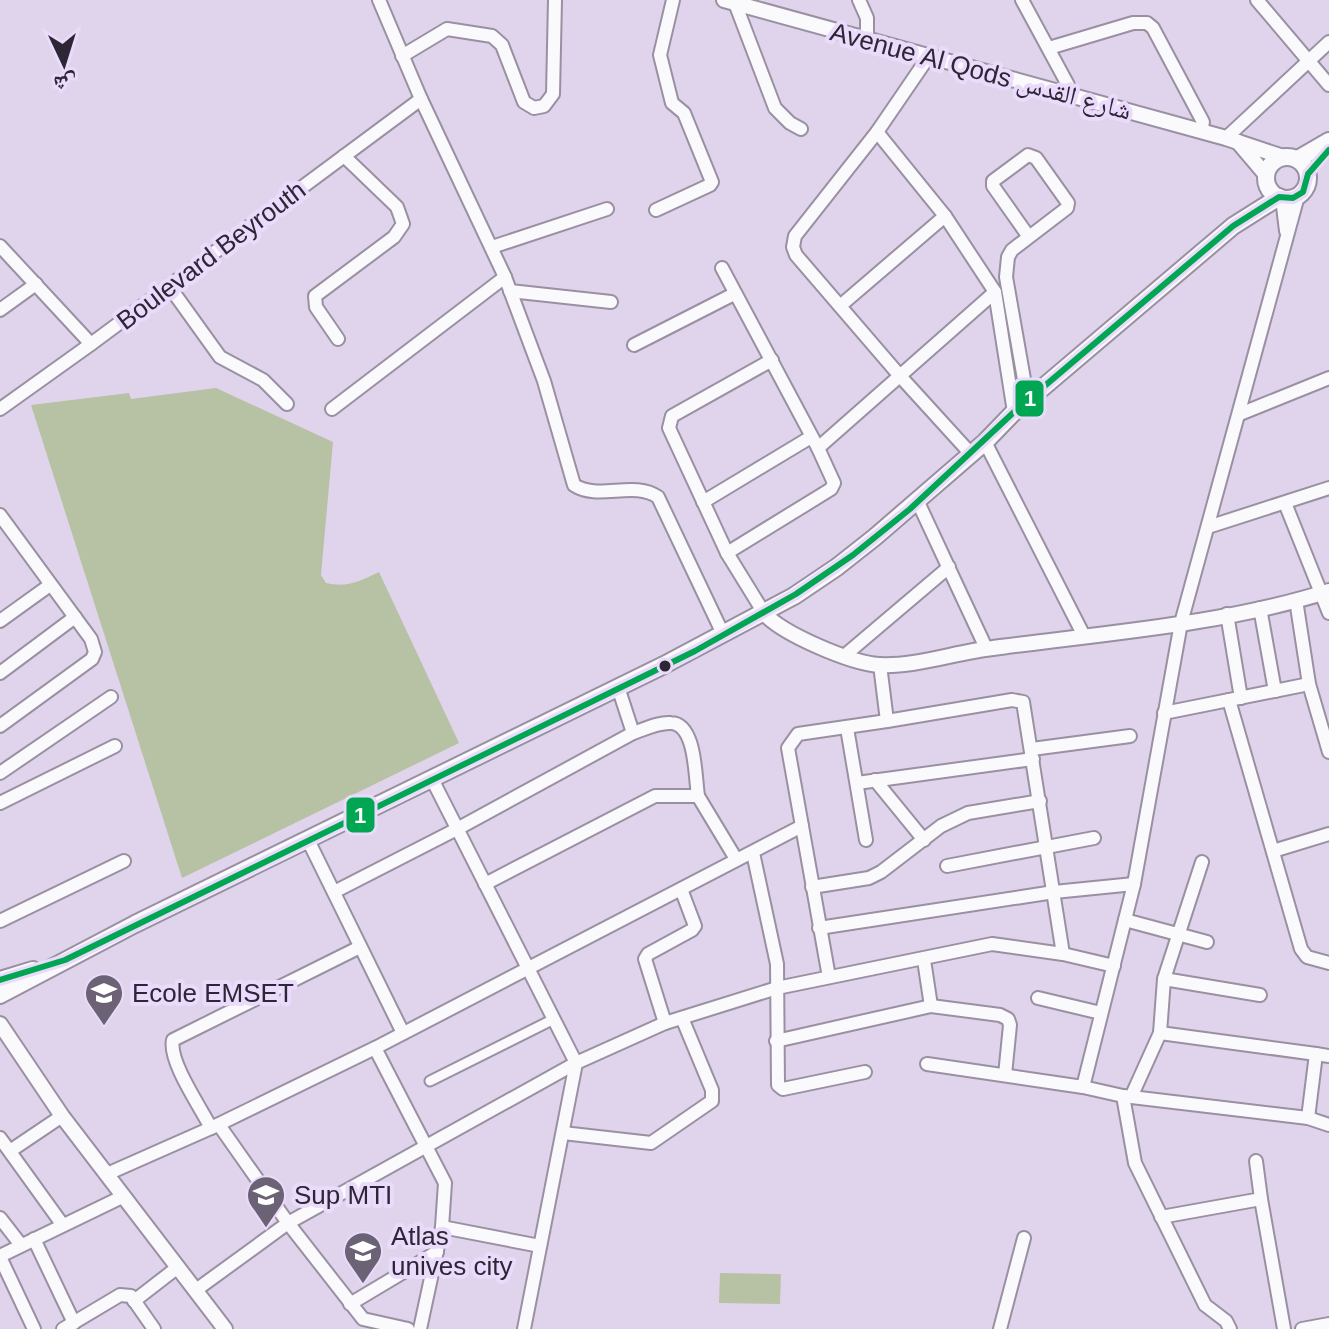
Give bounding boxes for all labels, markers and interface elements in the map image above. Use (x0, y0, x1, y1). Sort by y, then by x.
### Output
street label: Avenue Al Qods شارع القدس (827, 16, 1135, 127)
north arrow (24, 24, 104, 104)
text: ش (53, 69, 78, 97)
street label: Boulevard Beyrouth (111, 174, 311, 336)
line badge: 1 (1014, 379, 1045, 418)
text: 1 (1024, 386, 1036, 411)
unlabelled marker (657, 658, 673, 674)
line badge: 1 (345, 796, 376, 834)
text: 1 (354, 803, 366, 828)
school or university icon: Ecole EMSET (83, 972, 125, 1027)
place label: Ecole EMSET (132, 978, 294, 1008)
school or university icon: Sup MTI (245, 1174, 287, 1229)
place label: Sup MTI (294, 1180, 392, 1210)
place label: Atlas unives city (391, 1221, 512, 1281)
school or university icon: Atlas unives city (342, 1230, 384, 1285)

